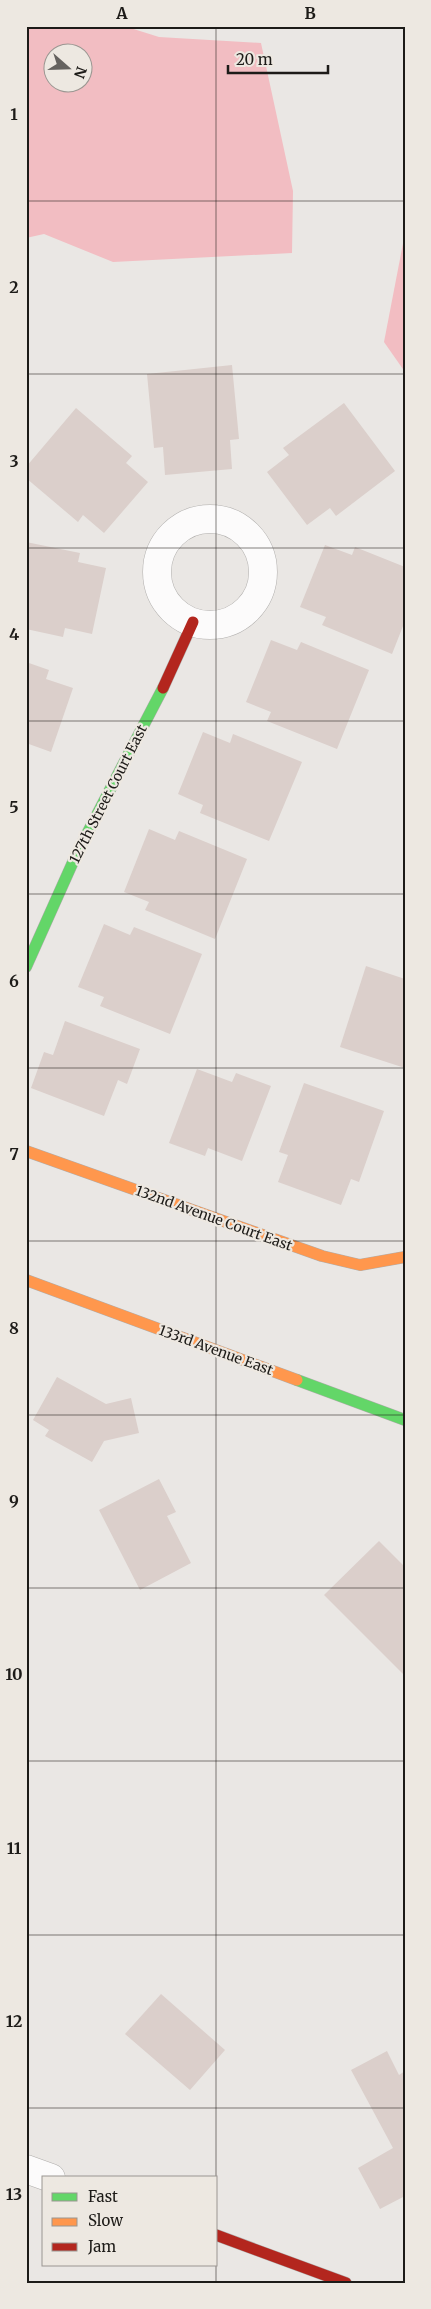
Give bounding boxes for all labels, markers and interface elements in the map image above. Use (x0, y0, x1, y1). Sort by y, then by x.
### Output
text: A (115, 3, 128, 23)
text: B (304, 3, 316, 23)
north arrow (42, 42, 92, 92)
scale bar (228, 42, 328, 74)
text: 20 m (236, 50, 273, 69)
text: N (70, 64, 91, 81)
text: 1 (10, 104, 18, 124)
text: 2 (9, 277, 19, 297)
text: 3 (9, 451, 19, 471)
text: 4 (9, 624, 19, 644)
street label: 127th Street Court East (65, 721, 151, 866)
text: 5 (9, 797, 19, 817)
text: 6 (9, 971, 19, 991)
text: 7 (9, 1144, 19, 1164)
street label: 132nd Avenue Court East (133, 1181, 295, 1255)
text: 8 (9, 1318, 19, 1338)
street label: 133rd Avenue East (156, 1321, 276, 1379)
text: 9 (9, 1491, 19, 1511)
text: 10 (5, 1664, 23, 1684)
text: 11 (7, 1838, 22, 1858)
text: 12 (6, 2011, 22, 2031)
legend (42, 2176, 218, 2266)
text: 13 (6, 2184, 22, 2204)
text: Fast (88, 2187, 118, 2206)
text: Slow (88, 2211, 123, 2230)
text: Jam (87, 2237, 116, 2256)

